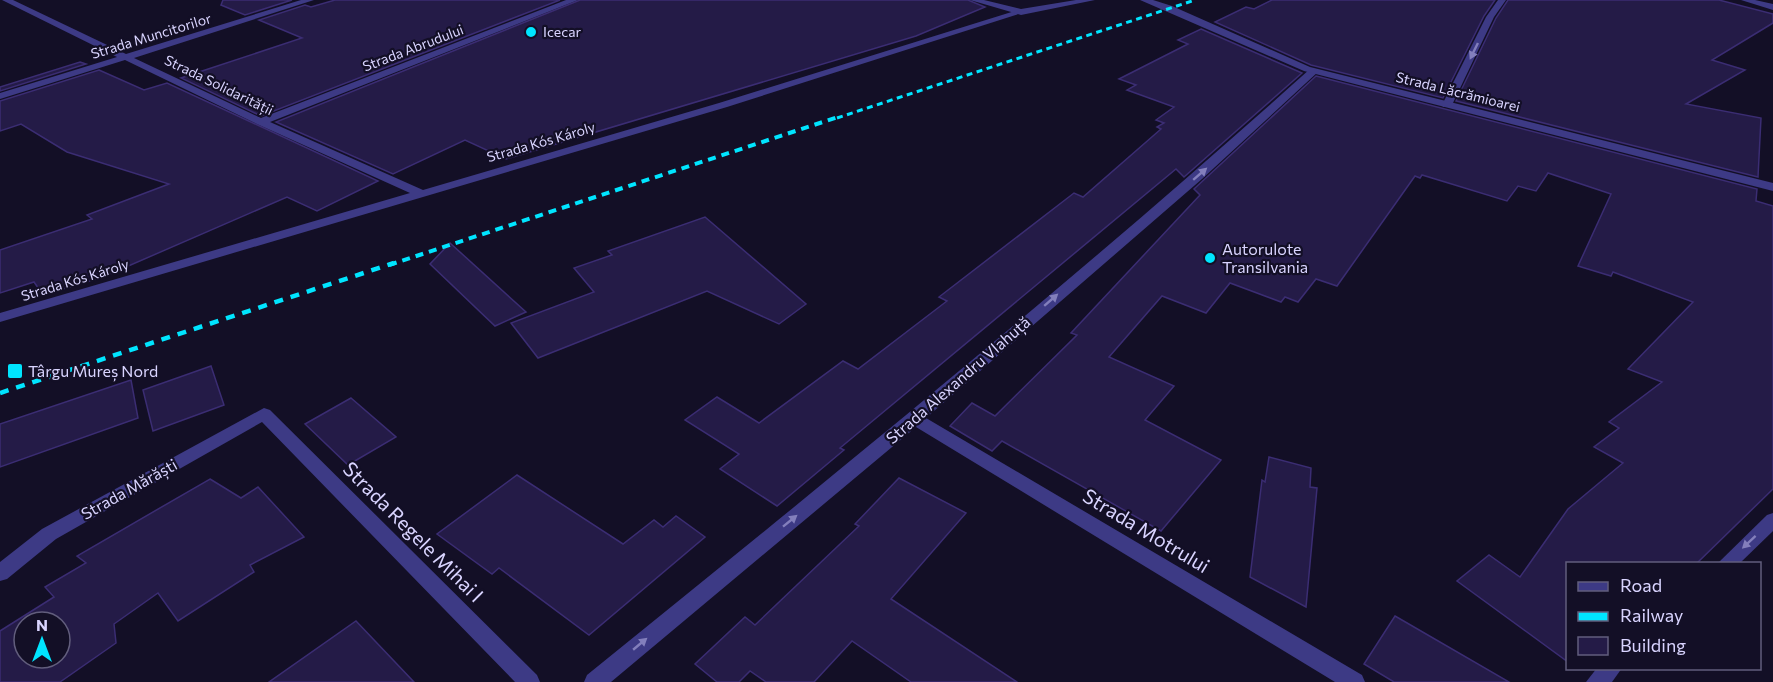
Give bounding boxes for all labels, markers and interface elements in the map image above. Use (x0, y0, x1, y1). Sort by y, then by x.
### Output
street label: Strada Muncitorilor (89, 9, 214, 62)
street label: Strada Abrudului (360, 20, 466, 75)
place label: Icecar (543, 23, 581, 40)
marker: Icecar (524, 25, 538, 39)
one-way arrow (1469, 42, 1479, 60)
street label: Strada Solidarității (162, 51, 276, 119)
street label: Strada Lăcrămioarei (1394, 68, 1522, 115)
street label: Strada Kós Károly (485, 118, 597, 165)
one-way arrow (1192, 168, 1207, 181)
place label: Autorulote Transilvania (1222, 239, 1308, 276)
marker: Autorulote Transilvania (1203, 251, 1217, 265)
street label: Strada Kós Károly (19, 255, 131, 304)
one-way arrow (1043, 293, 1059, 306)
street label: Strada Alexandru Vlahuță (882, 312, 1035, 449)
place label: Târgu Mureș Nord (28, 361, 158, 382)
marker: Târgu Mureș Nord (6, 362, 24, 380)
street label: Strada Mărăști (77, 454, 181, 525)
street label: Strada Regele Mihai I (339, 456, 489, 606)
street label: Strada Motrului (1079, 483, 1214, 577)
one-way arrow (782, 514, 798, 527)
one-way arrow (1742, 535, 1757, 549)
legend (1566, 562, 1761, 670)
text: Road (1620, 574, 1662, 596)
text: Railway (1620, 604, 1683, 626)
north arrow (12, 610, 72, 670)
text: N (36, 615, 48, 634)
text: Building (1620, 634, 1686, 656)
one-way arrow (632, 638, 648, 651)

